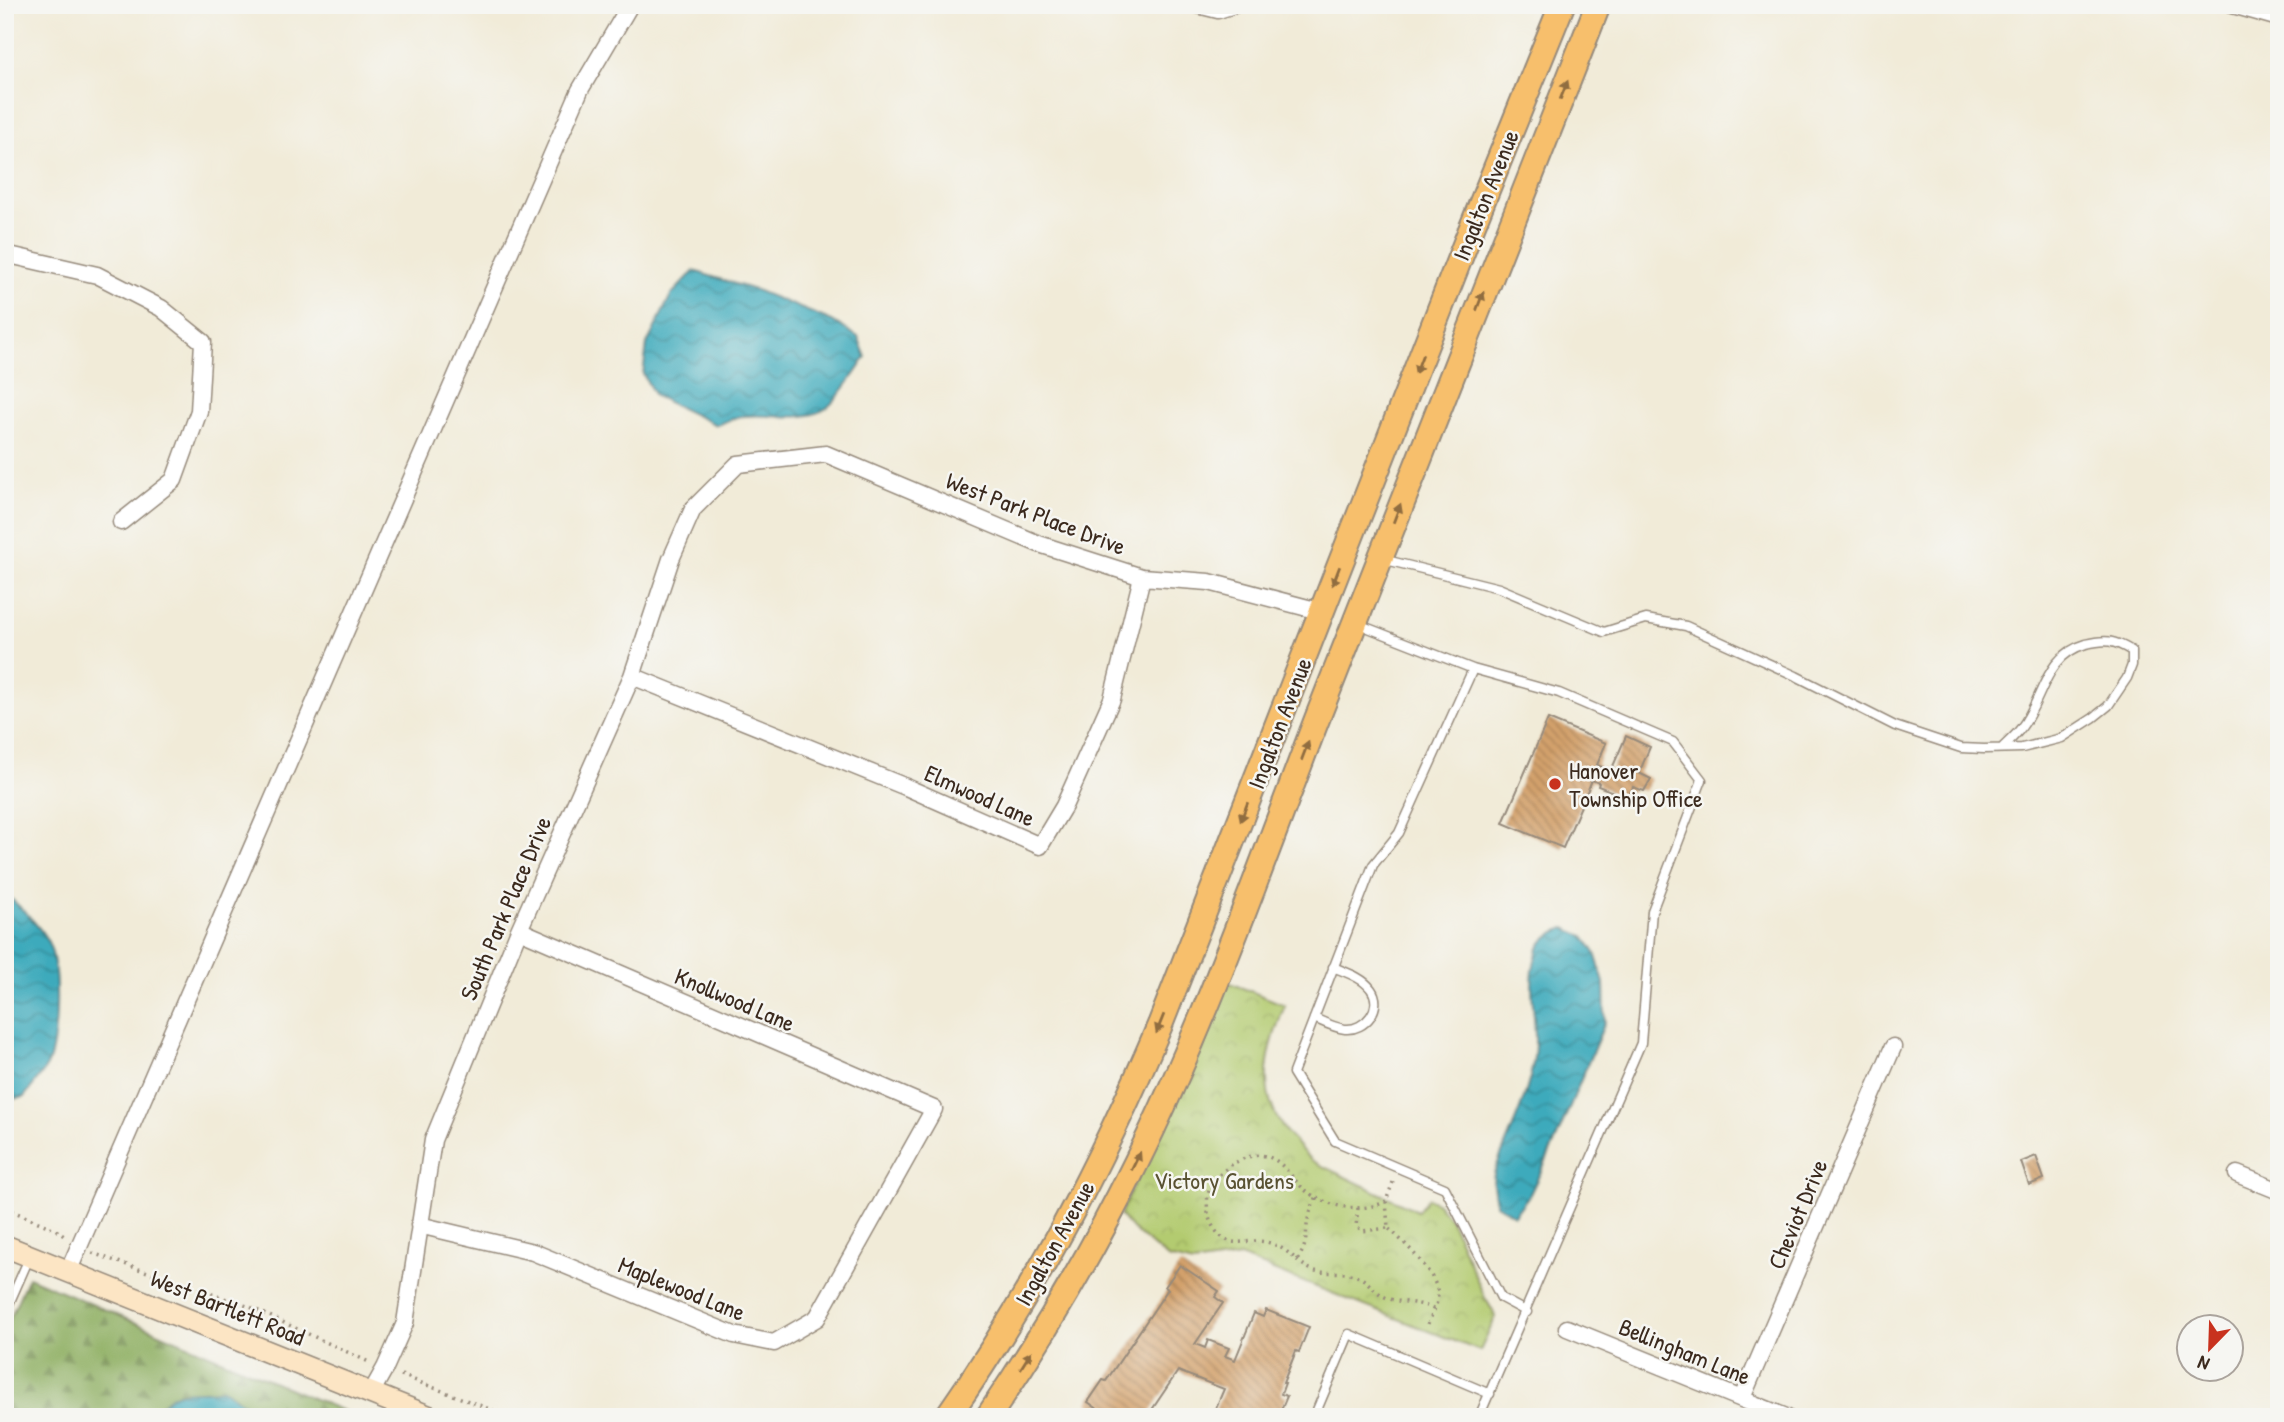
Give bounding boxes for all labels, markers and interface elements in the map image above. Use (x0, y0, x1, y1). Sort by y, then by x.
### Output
one-way arrow (1559, 79, 1570, 100)
street label: Ingalton Avenue (1444, 125, 1526, 265)
one-way arrow (1475, 291, 1486, 312)
one-way arrow (1413, 353, 1424, 374)
street label: West Park Place Drive (942, 464, 1131, 562)
one-way arrow (1392, 503, 1403, 524)
one-way arrow (1331, 565, 1342, 586)
street label: Ingalton Avenue (1239, 652, 1319, 793)
one-way arrow (1300, 740, 1311, 761)
place label: Hanover Township Office (1569, 754, 1703, 814)
street label: Elmwood Lane (920, 757, 1041, 834)
marker: Hanover Township Office (1547, 776, 1563, 792)
one-way arrow (1238, 802, 1249, 823)
street label: South Park Place Drive (452, 811, 558, 1005)
street label: Knollwood Lane (670, 959, 800, 1039)
one-way arrow (1155, 1014, 1166, 1035)
one-way arrow (1131, 1151, 1142, 1171)
street label: Cheviot Drive (1760, 1154, 1835, 1274)
park label: Victory Gardens (1154, 1164, 1294, 1196)
street label: Ingalton Avenue (1007, 1174, 1102, 1311)
street label: Maplewood Lane (614, 1248, 751, 1328)
street label: West Bartlett Road (146, 1261, 310, 1353)
street label: Bellingham Lane (1615, 1310, 1756, 1392)
north arrow (2176, 1314, 2246, 1384)
one-way arrow (1019, 1350, 1032, 1370)
text: N (2194, 1350, 2213, 1378)

